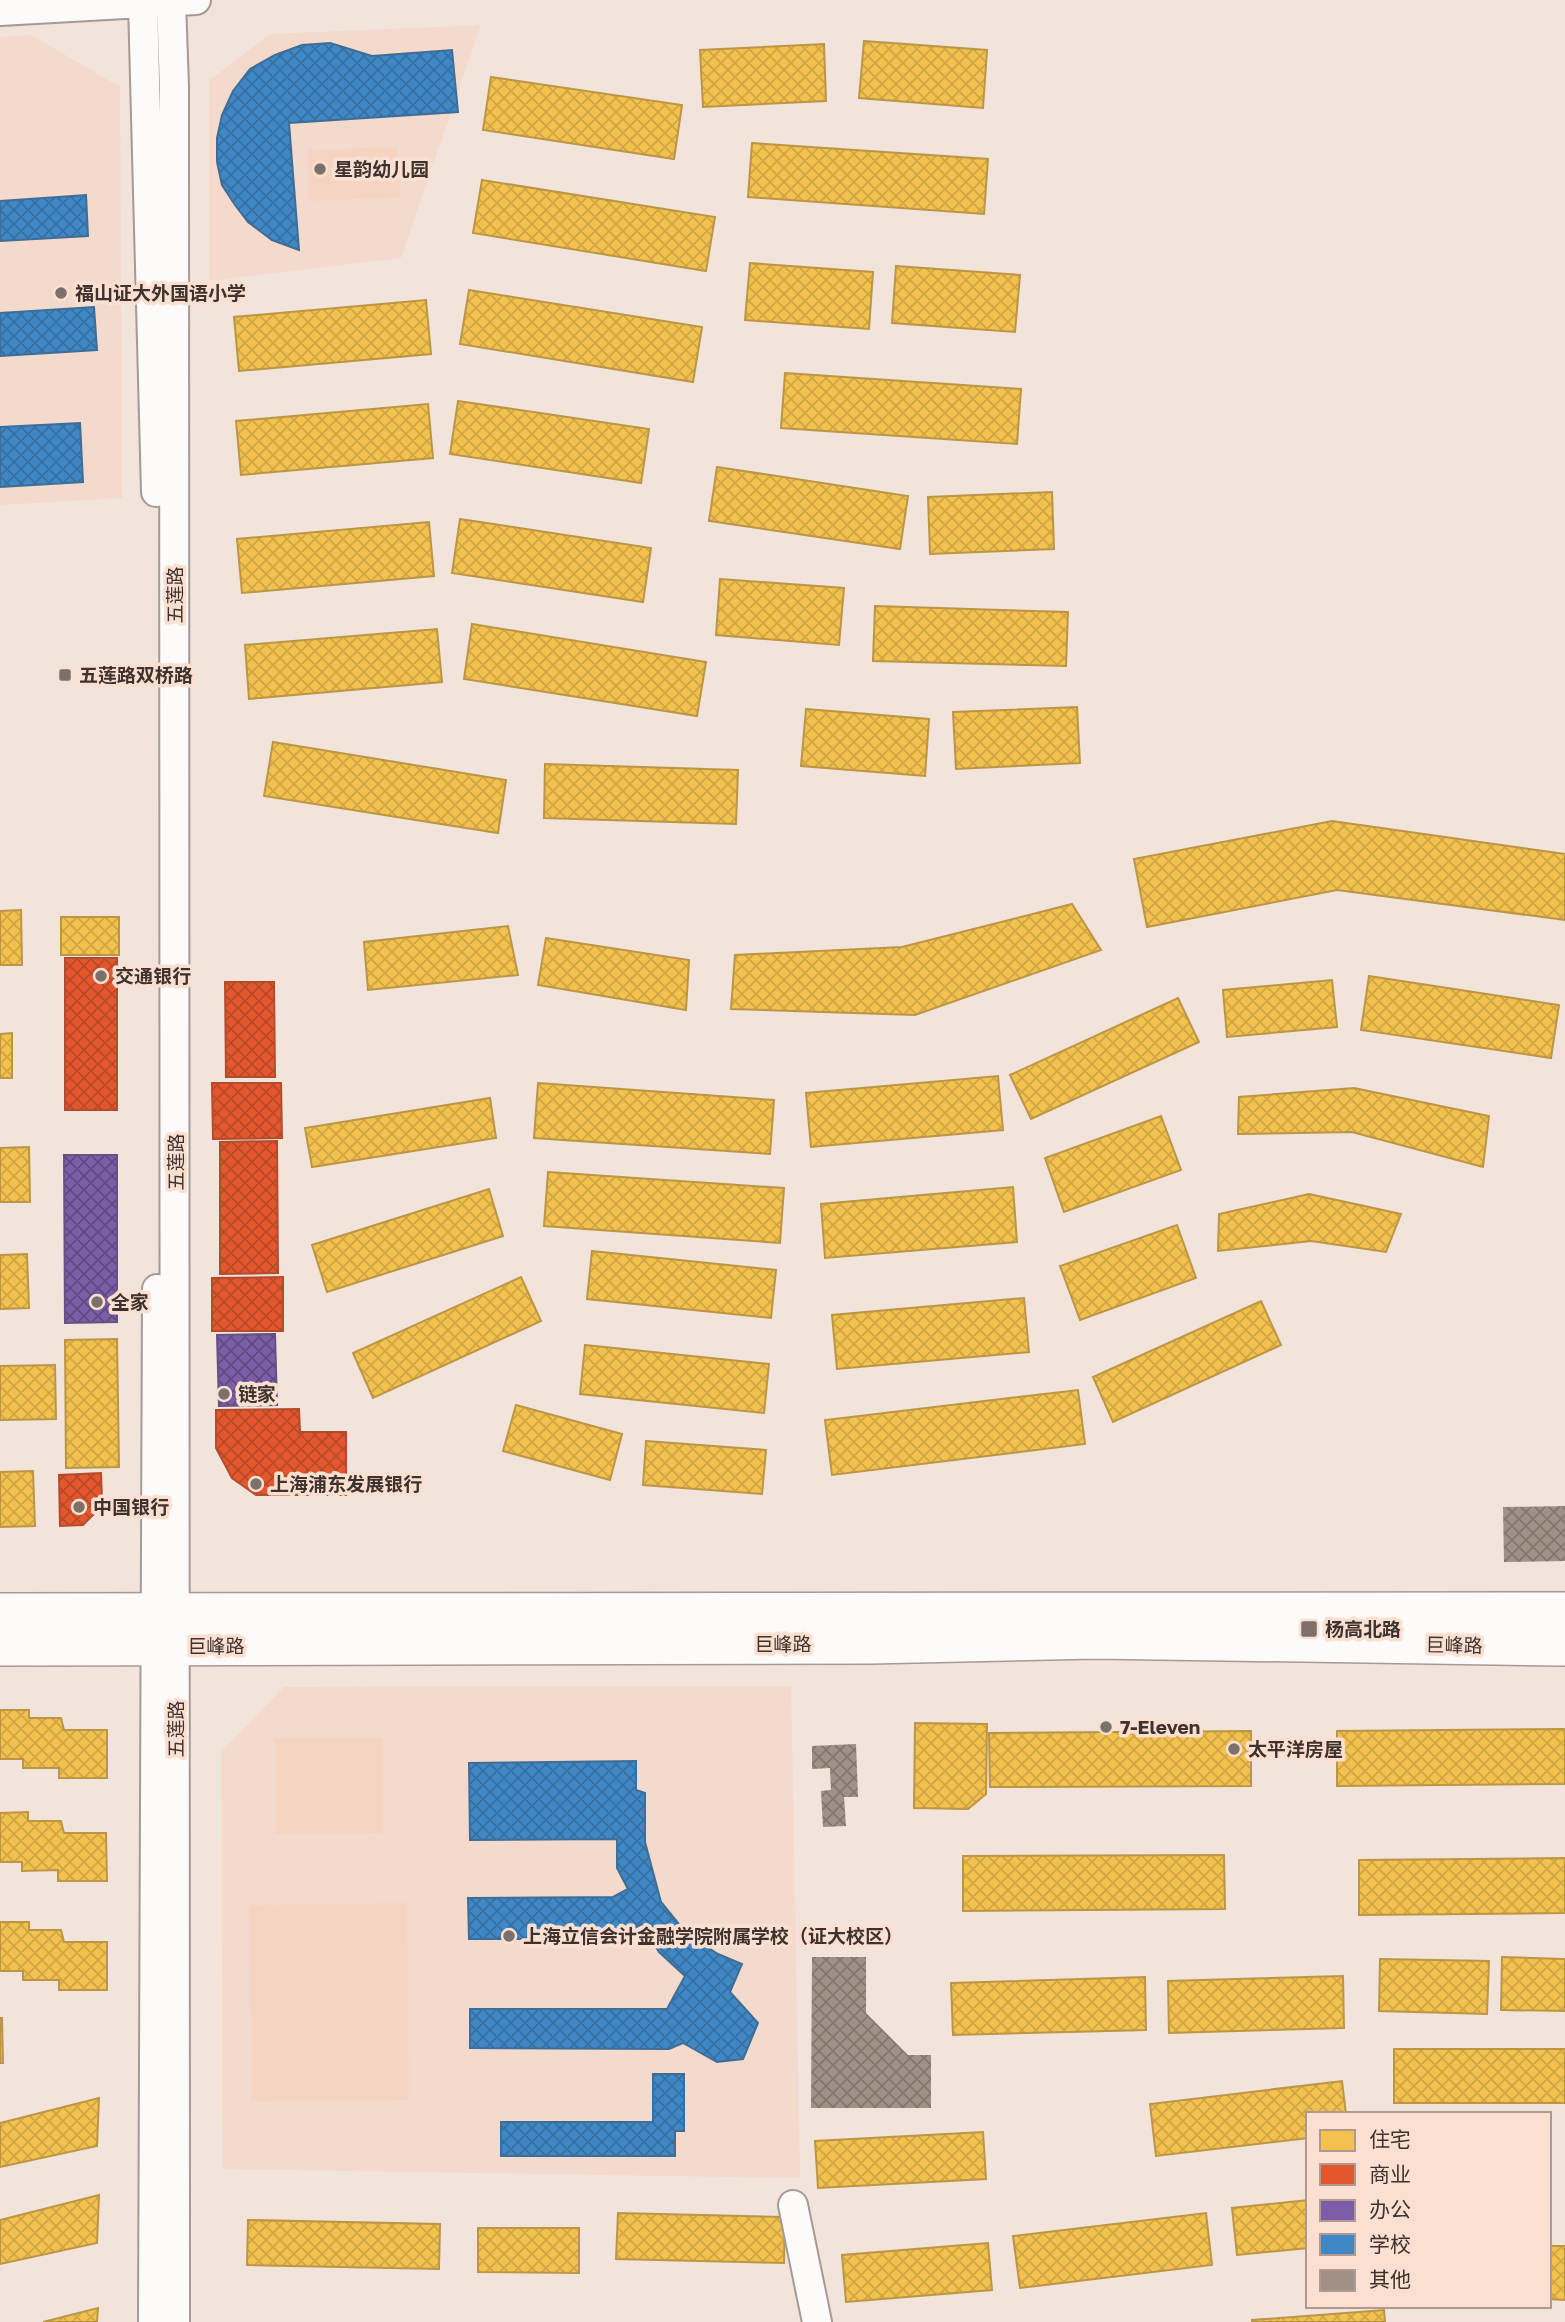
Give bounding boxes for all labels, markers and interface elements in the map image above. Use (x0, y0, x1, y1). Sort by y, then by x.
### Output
place label: 星韵幼儿园 (334, 157, 429, 180)
marker: 星韵幼儿园 (312, 161, 328, 177)
place label: 福山证大外国语小学 (75, 281, 246, 304)
marker: 福山证大外国语小学 (53, 285, 69, 301)
street label: 五莲路 (163, 566, 186, 624)
place label: 五莲路双桥路 (79, 663, 193, 686)
marker: 五莲路双桥路 (57, 667, 73, 683)
place label: 交通银行 (115, 964, 191, 987)
marker: 交通银行 (93, 968, 109, 984)
street label: 五莲路 (164, 1133, 187, 1191)
place label: 全家 (111, 1290, 149, 1313)
marker: 全家 (89, 1294, 105, 1310)
place label: 链家 (238, 1382, 276, 1405)
marker: 链家 (216, 1386, 232, 1402)
place label: 上海浦东发展银行 (270, 1472, 422, 1495)
marker: 上海浦东发展银行 (248, 1476, 264, 1492)
place label: 中国银行 (93, 1495, 169, 1518)
marker: 中国银行 (71, 1499, 87, 1515)
place label: 杨高北路 (1325, 1617, 1401, 1640)
marker: 杨高北路 (1299, 1619, 1319, 1639)
street label: 巨峰路 (754, 1632, 812, 1655)
street label: 巨峰路 (1425, 1633, 1483, 1656)
street label: 巨峰路 (187, 1634, 245, 1657)
street label: 五莲路 (164, 1700, 187, 1758)
place label: 7-Eleven (1120, 1715, 1200, 1738)
marker: 7-Eleven (1098, 1719, 1114, 1735)
place label: 太平洋房屋 (1248, 1737, 1343, 1760)
marker: 太平洋房屋 (1226, 1741, 1242, 1757)
place label: 上海立信会计金融学院附属学校（证大校区） (523, 1924, 903, 1947)
marker: 上海立信会计金融学院附属学校（证大校区） (501, 1928, 517, 1944)
legend (1306, 2112, 1551, 2308)
text: 住宅 (1369, 2126, 1411, 2152)
text: 商业 (1369, 2161, 1411, 2187)
text: 办公 (1369, 2196, 1411, 2222)
text: 学校 (1369, 2231, 1411, 2257)
text: 其他 (1369, 2266, 1411, 2292)

